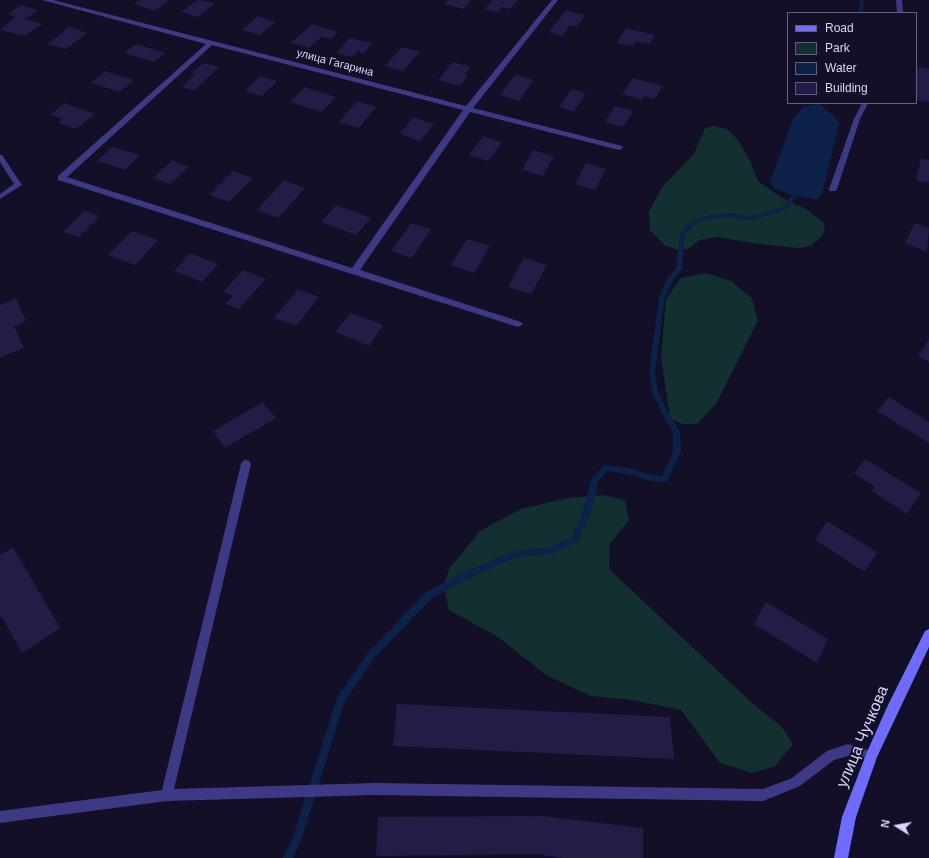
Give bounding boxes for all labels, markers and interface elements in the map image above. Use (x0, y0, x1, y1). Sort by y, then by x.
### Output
legend (787, 12, 917, 104)
text: Road (825, 21, 854, 35)
text: Park (825, 41, 850, 55)
street label: улица Гагарина (295, 46, 375, 80)
text: Water (825, 61, 857, 75)
text: Building (825, 81, 868, 95)
street label: улица Чучкова (833, 683, 893, 791)
north arrow (877, 806, 917, 846)
text: N (879, 819, 892, 829)

